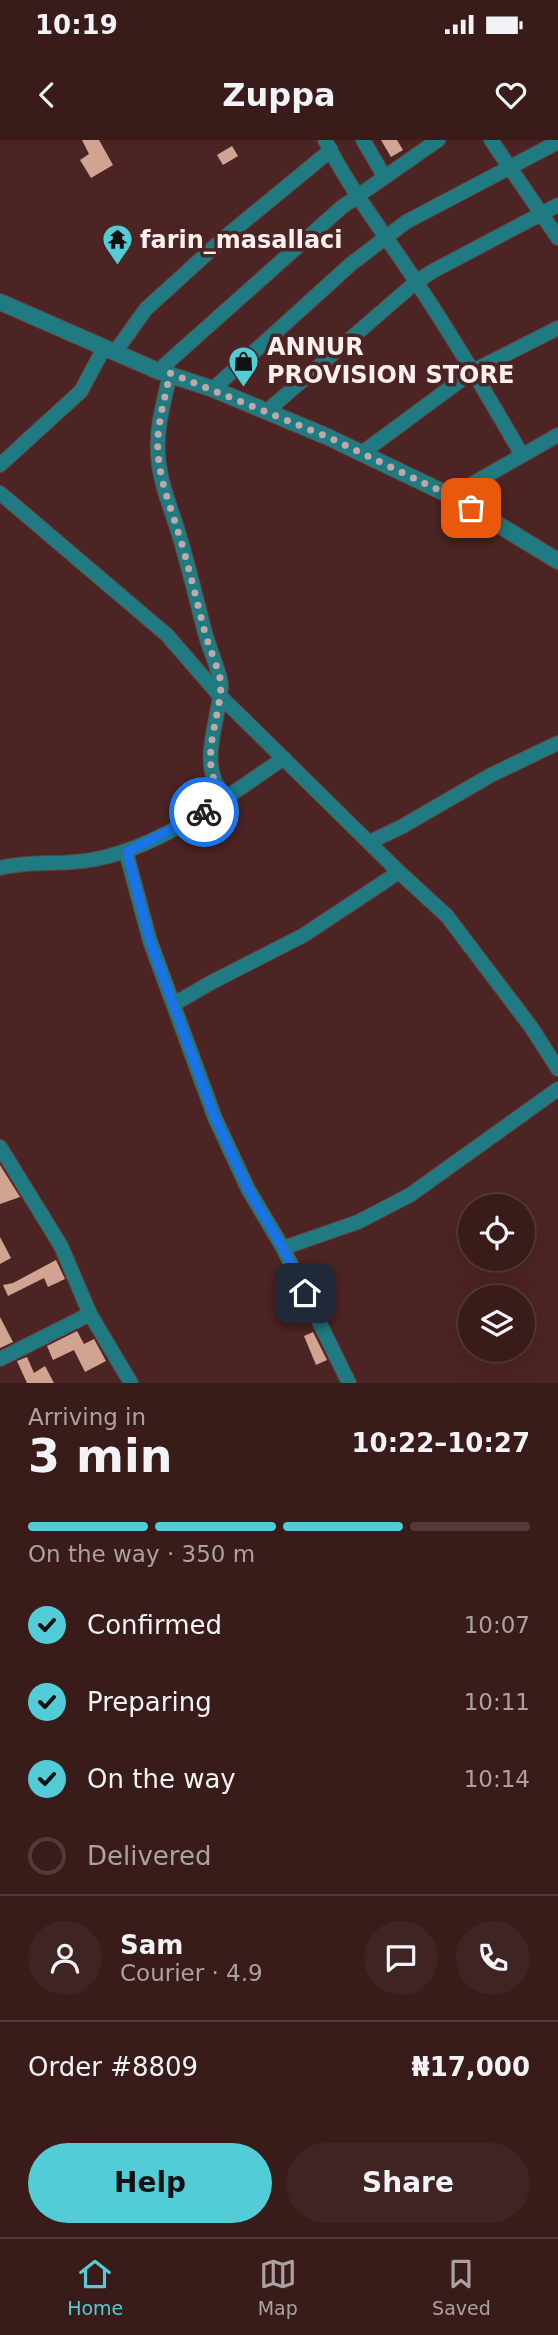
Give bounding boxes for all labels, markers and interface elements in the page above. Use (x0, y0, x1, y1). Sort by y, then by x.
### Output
text: 10:19 (35, 10, 118, 40)
icon: back (28, 76, 66, 114)
text: Zuppa (222, 76, 336, 114)
icon: heart (492, 76, 530, 114)
temple icon: farin_masallaci (100, 223, 134, 267)
place label: farin_masallaci (140, 226, 343, 254)
place label: ANNUR PROVISION STORE (267, 333, 514, 389)
shop icon: ANNUR PROVISION STORE (227, 344, 261, 388)
pin (441, 478, 501, 538)
icon: bag (452, 489, 490, 527)
courier (169, 777, 239, 847)
icon: bike (185, 793, 223, 831)
map controls (458, 1194, 535, 1362)
button: locate (458, 1194, 535, 1271)
pin (275, 1263, 335, 1323)
icon: home (286, 1274, 324, 1312)
button: layers (458, 1285, 535, 1362)
text: Arriving in (28, 1404, 146, 1430)
text: 10:22–10:27 (351, 1428, 530, 1458)
text: 3 min (28, 1429, 172, 1483)
text: On the way · 350 m (28, 1541, 255, 1567)
icon: check (28, 1606, 66, 1644)
text: Confirmed (87, 1610, 222, 1640)
text: 10:07 (464, 1612, 530, 1638)
icon: check (28, 1683, 66, 1721)
text: Preparing (87, 1687, 212, 1717)
text: 10:11 (464, 1689, 530, 1715)
icon: check (28, 1760, 66, 1798)
text: On the way (87, 1764, 236, 1794)
text: 10:14 (464, 1766, 530, 1792)
text: Delivered (87, 1841, 211, 1871)
button: person (28, 1921, 102, 1995)
button: chat (364, 1921, 438, 1995)
button: phone (456, 1921, 530, 1995)
text: Sam (120, 1930, 183, 1960)
text: Courier · 4.9 (120, 1960, 263, 1986)
text: Order #8809 (28, 2052, 198, 2082)
text: ₦17,000 (412, 2052, 530, 2082)
button: Help (28, 2143, 272, 2223)
button: Share (286, 2143, 530, 2223)
tab: Home (67, 2255, 123, 2319)
tab: Map (258, 2255, 298, 2319)
tab: Saved (432, 2255, 491, 2319)

